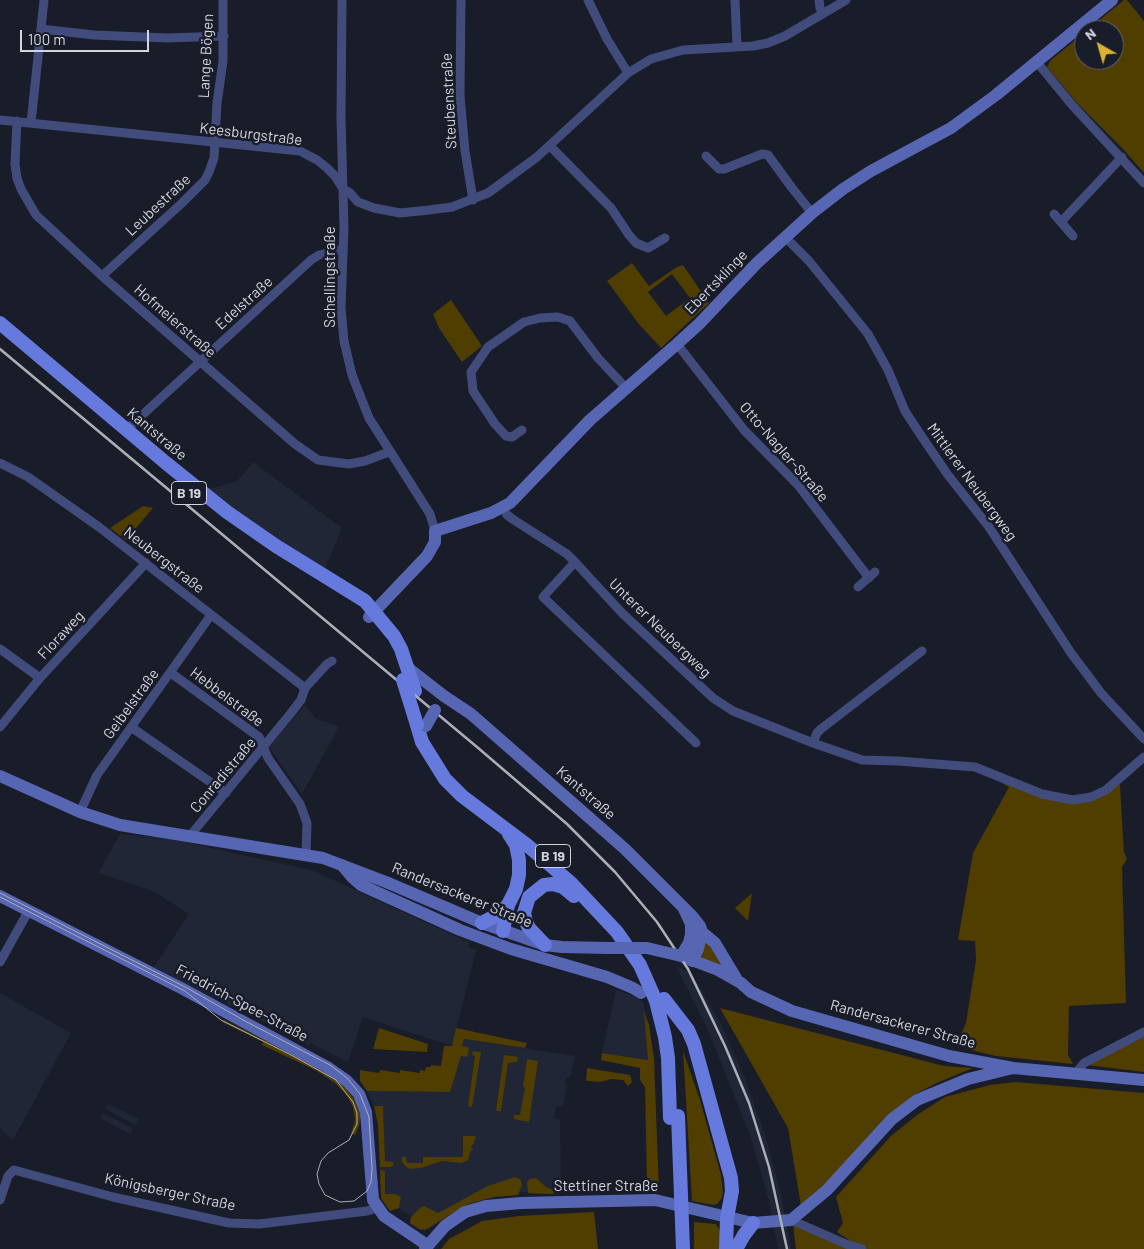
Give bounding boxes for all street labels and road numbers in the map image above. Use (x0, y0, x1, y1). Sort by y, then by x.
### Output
street label: Lange Bögen (195, 13, 217, 99)
street label: Steubenstraße (437, 52, 461, 150)
street label: Keesburgstraße (199, 119, 303, 149)
street label: Leubestraße (122, 170, 194, 240)
street label: Schellingstraße (321, 226, 339, 328)
street label: Ebertsklinge (681, 246, 751, 318)
street label: Edelstraße (212, 273, 276, 333)
street label: Hofmeierstraße (130, 280, 220, 362)
street label: Otto-Nagler-Straße (736, 398, 832, 506)
street label: Kantstraße (123, 404, 191, 464)
street label: Mittlerer Neubergweg (923, 420, 1021, 544)
road number: B 19 (172, 482, 206, 504)
street label: Neubergstraße (120, 523, 208, 597)
street label: Unterer Neubergweg (605, 575, 715, 681)
street label: Floraweg (34, 607, 88, 663)
street label: Hebbelstraße (187, 663, 267, 731)
street label: Geibelstraße (99, 665, 163, 743)
street label: Conradistraße (186, 734, 260, 816)
street label: Kantstraße (553, 762, 619, 824)
road number: B 19 (536, 844, 570, 868)
street label: Randersackerer Straße (389, 859, 535, 931)
street label: Friedrich-Spee-Straße (173, 960, 311, 1046)
street label: Randersackerer Straße (828, 996, 978, 1052)
street label: Königsberger Straße (103, 1169, 237, 1215)
street label: Stettiner Straße (554, 1177, 658, 1195)

